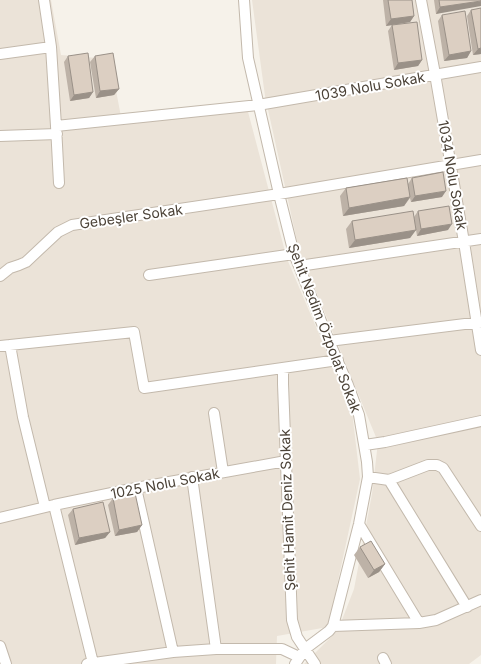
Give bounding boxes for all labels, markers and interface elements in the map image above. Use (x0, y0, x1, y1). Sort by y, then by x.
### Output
street label: 1039 Nolu Sokak (314, 68, 426, 104)
street label: 1034 Nolu Sokak (435, 119, 471, 232)
street label: Gebeşler Sokak (78, 200, 184, 232)
street label: Şehit Nedim Özpolat Sokak (285, 241, 365, 415)
street label: Şehit Hamit Deniz Sokak (276, 428, 298, 591)
street label: 1025 Nolu Sokak (109, 464, 221, 502)

